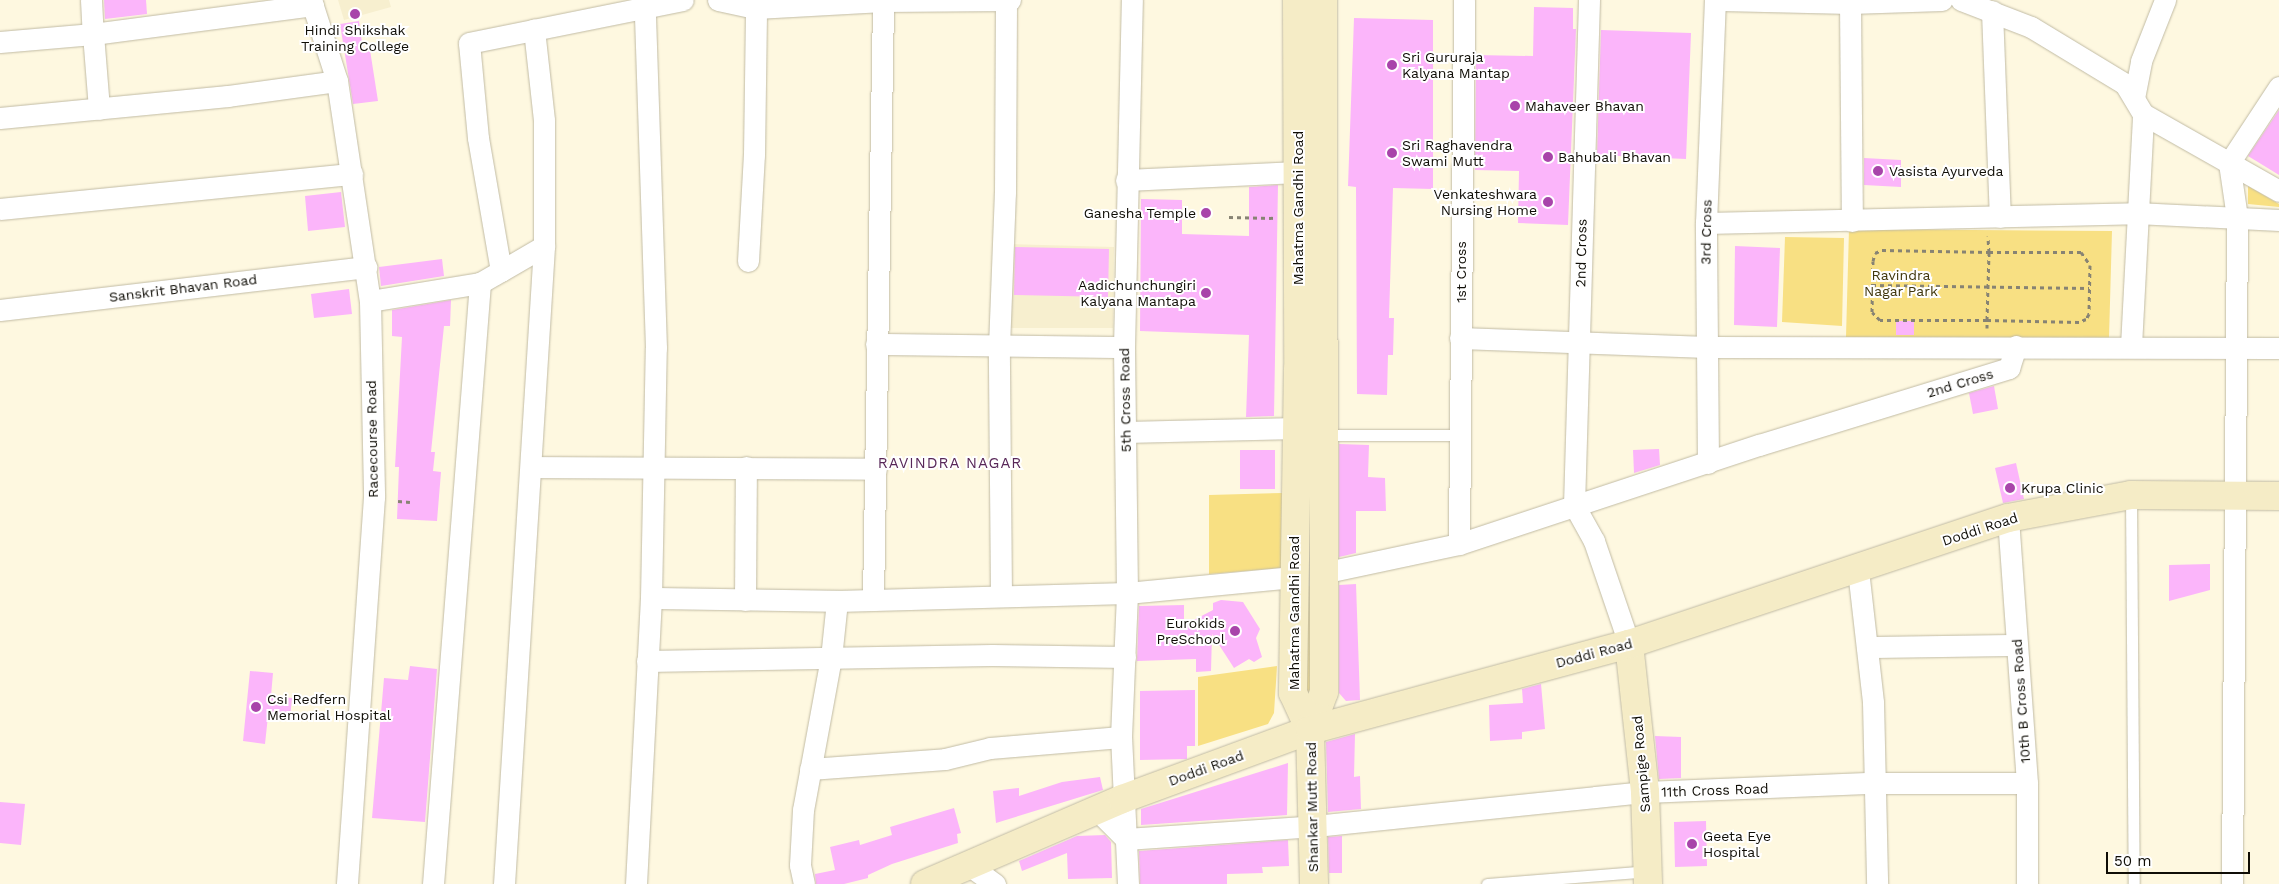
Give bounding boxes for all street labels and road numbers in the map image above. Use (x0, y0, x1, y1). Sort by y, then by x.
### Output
street label: Mahatma Gandhi Road (1290, 131, 1306, 285)
street label: 3rd Cross (1697, 199, 1715, 265)
street label: 2nd Cross (1572, 219, 1590, 287)
street label: 1st Cross (1453, 241, 1469, 303)
street label: Sanskrit Bhavan Road (108, 271, 258, 305)
street label: 5th Cross Road (1116, 348, 1134, 452)
street label: 2nd Cross (1925, 365, 1995, 401)
street label: Racecourse Road (363, 380, 381, 498)
street label: Doddi Road (1940, 509, 2020, 549)
street label: Mahatma Gandhi Road (1286, 536, 1302, 690)
street label: Doddi Road (1554, 635, 1634, 671)
street label: 10th B Cross Road (2008, 638, 2034, 764)
street label: Sampige Road (1628, 715, 1654, 813)
street label: Shankar Mutt Road (1302, 742, 1322, 872)
street label: Doddi Road (1166, 747, 1246, 789)
street label: 11th Cross Road (1661, 780, 1769, 800)

